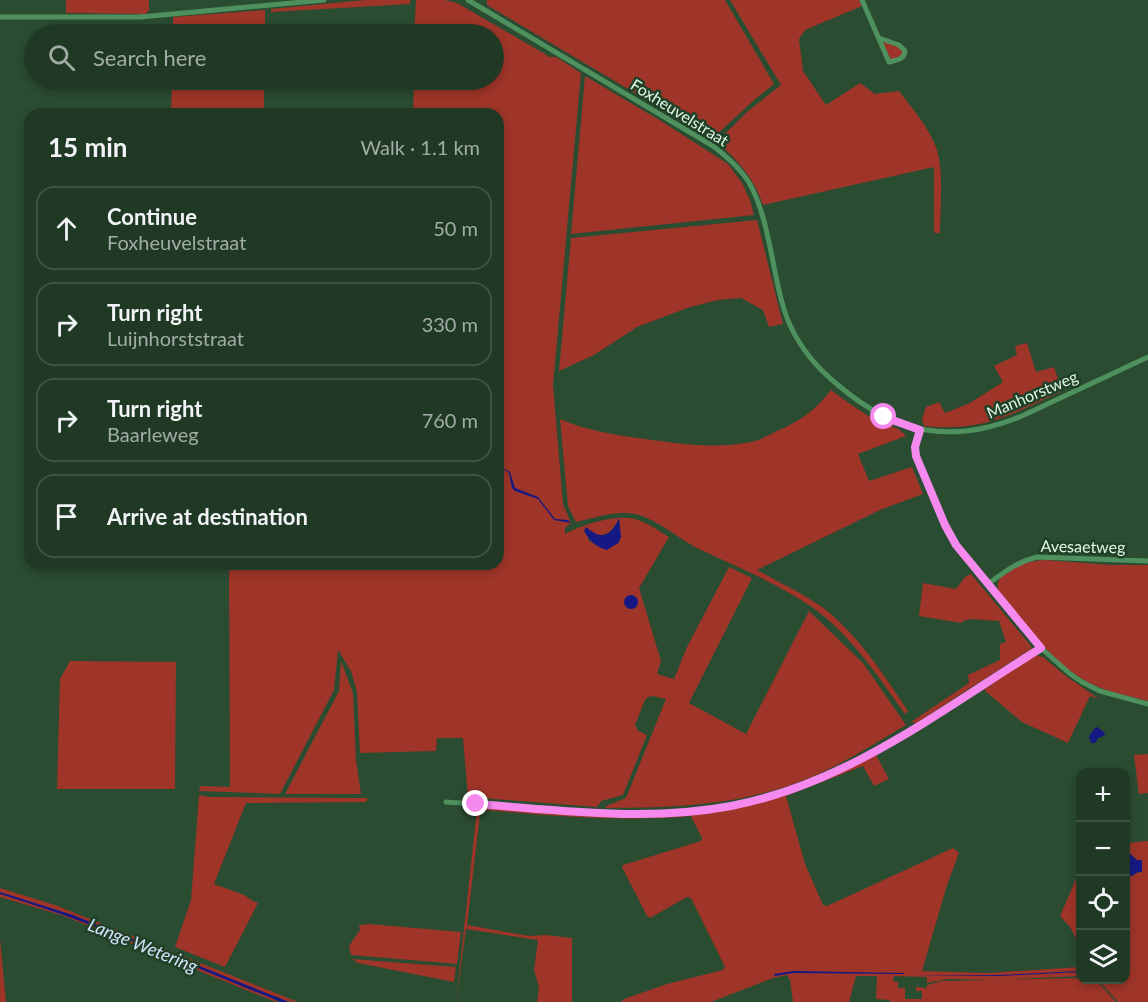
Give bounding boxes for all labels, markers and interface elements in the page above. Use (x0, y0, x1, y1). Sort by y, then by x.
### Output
search box (24, 24, 504, 90)
icon: search (45, 41, 78, 74)
text: Search here (93, 44, 206, 71)
street label: Foxheuvelstraat (628, 74, 733, 150)
text: 15 min (48, 131, 128, 163)
text: Walk · 1.1 km (361, 135, 480, 159)
text: Continue (107, 203, 197, 230)
icon: ahead (50, 212, 83, 245)
text: 50 m (433, 216, 478, 240)
text: Foxheuvelstraat (107, 230, 246, 254)
text: Turn right (107, 299, 202, 326)
icon: right (50, 308, 83, 341)
text: 330 m (422, 312, 478, 336)
text: Luijnhorststraat (107, 326, 244, 350)
street label: Manhorstweg (984, 366, 1080, 422)
text: Turn right (107, 395, 202, 422)
route start (870, 403, 896, 429)
icon: right (50, 404, 83, 437)
text: 760 m (422, 408, 478, 432)
text: Baarleweg (107, 422, 199, 446)
icon: arrive (50, 500, 83, 533)
text: Arrive at destination (107, 503, 308, 530)
street label: Avesaetweg (1040, 536, 1126, 556)
map controls (1076, 768, 1130, 984)
button: + (1076, 768, 1130, 822)
route end (462, 790, 488, 816)
button: − (1076, 822, 1130, 876)
button: locate (1076, 876, 1130, 930)
water label: Lange Wetering (85, 913, 201, 977)
button: layers (1076, 930, 1130, 984)

